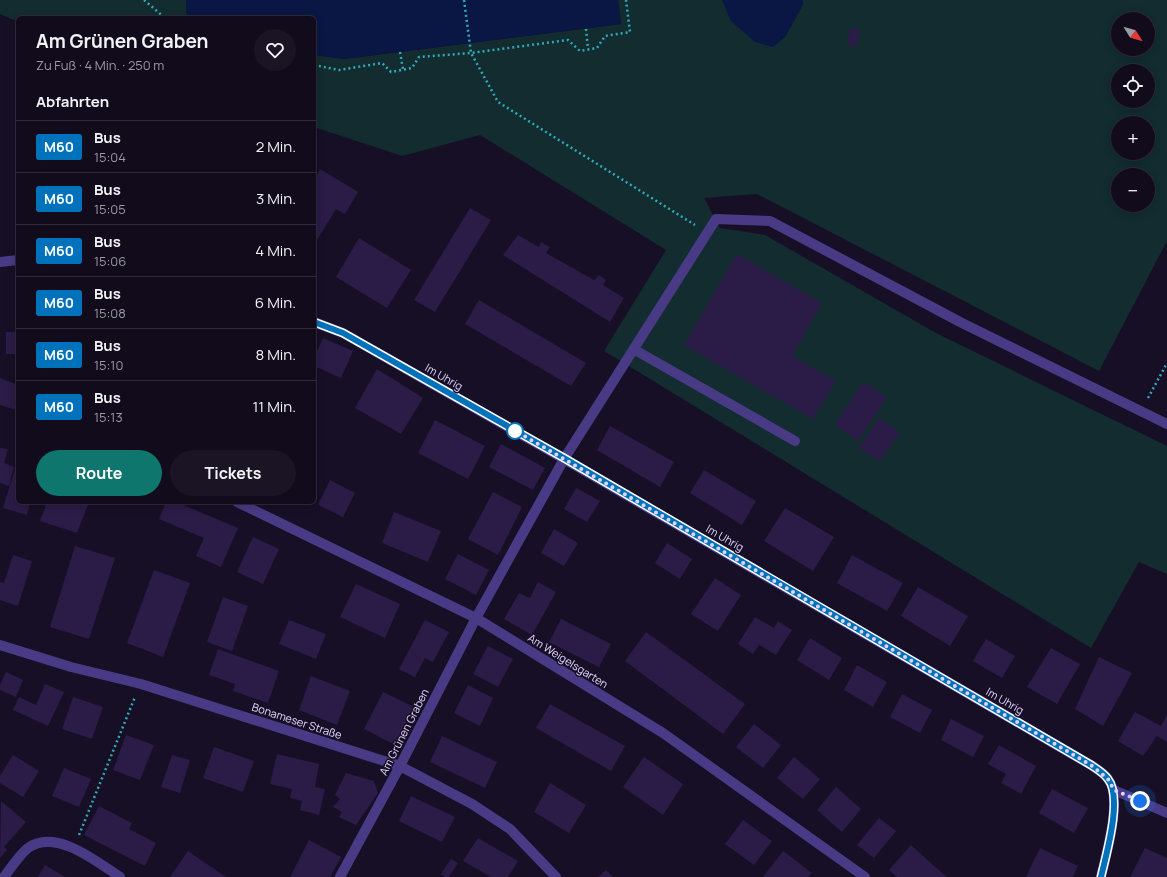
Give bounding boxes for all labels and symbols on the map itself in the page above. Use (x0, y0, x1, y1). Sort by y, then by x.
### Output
north arrow (1111, 12, 1155, 56)
street label: Im Uhrig (423, 360, 466, 393)
unlabelled marker (506, 422, 524, 440)
street label: Im Uhrig (704, 521, 747, 554)
street label: Am Weigelsgarten (525, 630, 611, 691)
street label: Im Uhrig (984, 684, 1027, 717)
street label: Am Grünen Graben (375, 686, 432, 778)
street label: Bonameser Straße (250, 699, 345, 742)
your location (1130, 791, 1150, 811)

